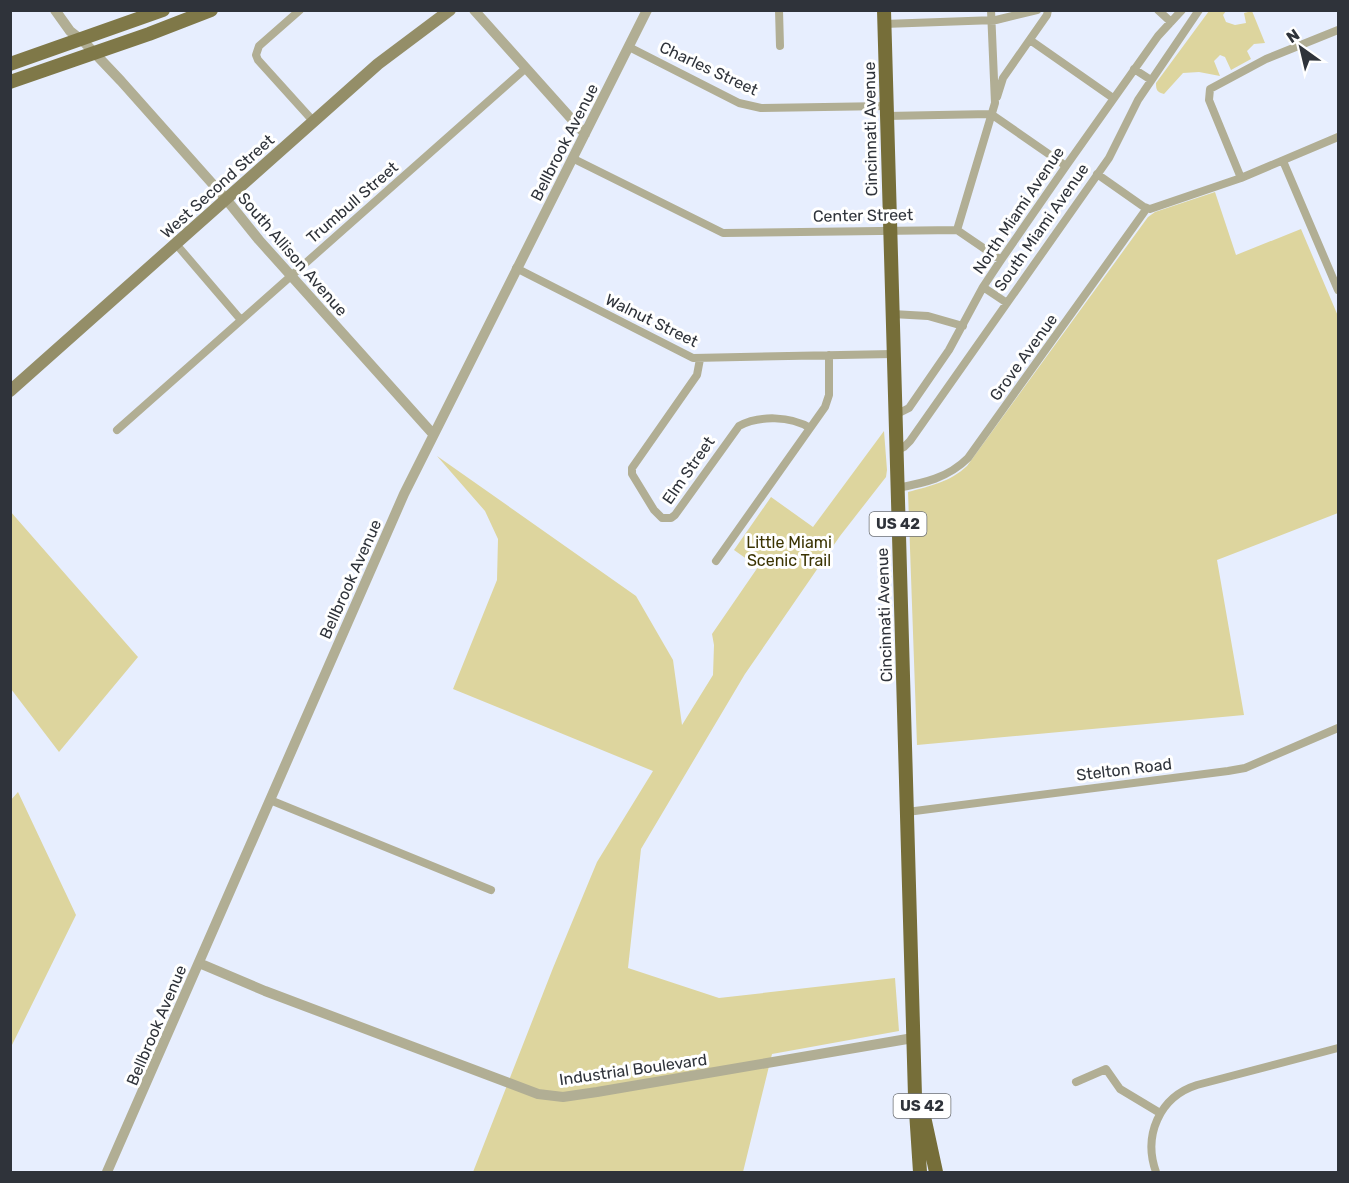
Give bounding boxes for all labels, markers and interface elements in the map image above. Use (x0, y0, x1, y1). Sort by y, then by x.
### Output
north arrow (1271, 18, 1331, 78)
text: N (1283, 25, 1303, 47)
street label: Charles Street (657, 37, 761, 100)
street label: Cincinnati Avenue (860, 61, 881, 197)
street label: Bellbrook Avenue (527, 80, 602, 204)
street label: West Second Street (157, 130, 278, 242)
street label: North Miami Avenue (969, 143, 1068, 278)
street label: Trumbull Street (303, 157, 402, 247)
street label: South Miami Avenue (990, 160, 1093, 295)
street label: South Allison Avenue (234, 189, 351, 320)
street label: Center Street (813, 205, 913, 226)
street label: Walnut Street (602, 290, 701, 351)
street label: Grove Avenue (986, 310, 1061, 404)
street label: Elm Street (658, 433, 719, 508)
road number: US 42 (870, 512, 926, 536)
street label: Bellbrook Avenue (316, 516, 385, 642)
park label: Little Miami Scenic Trail (746, 533, 832, 570)
street label: Cincinnati Avenue (873, 547, 896, 683)
street label: Stelton Road (1075, 754, 1173, 785)
street label: Bellbrook Avenue (123, 962, 190, 1088)
street label: Industrial Boulevard (558, 1050, 708, 1089)
road number: US 42 (894, 1094, 950, 1118)

